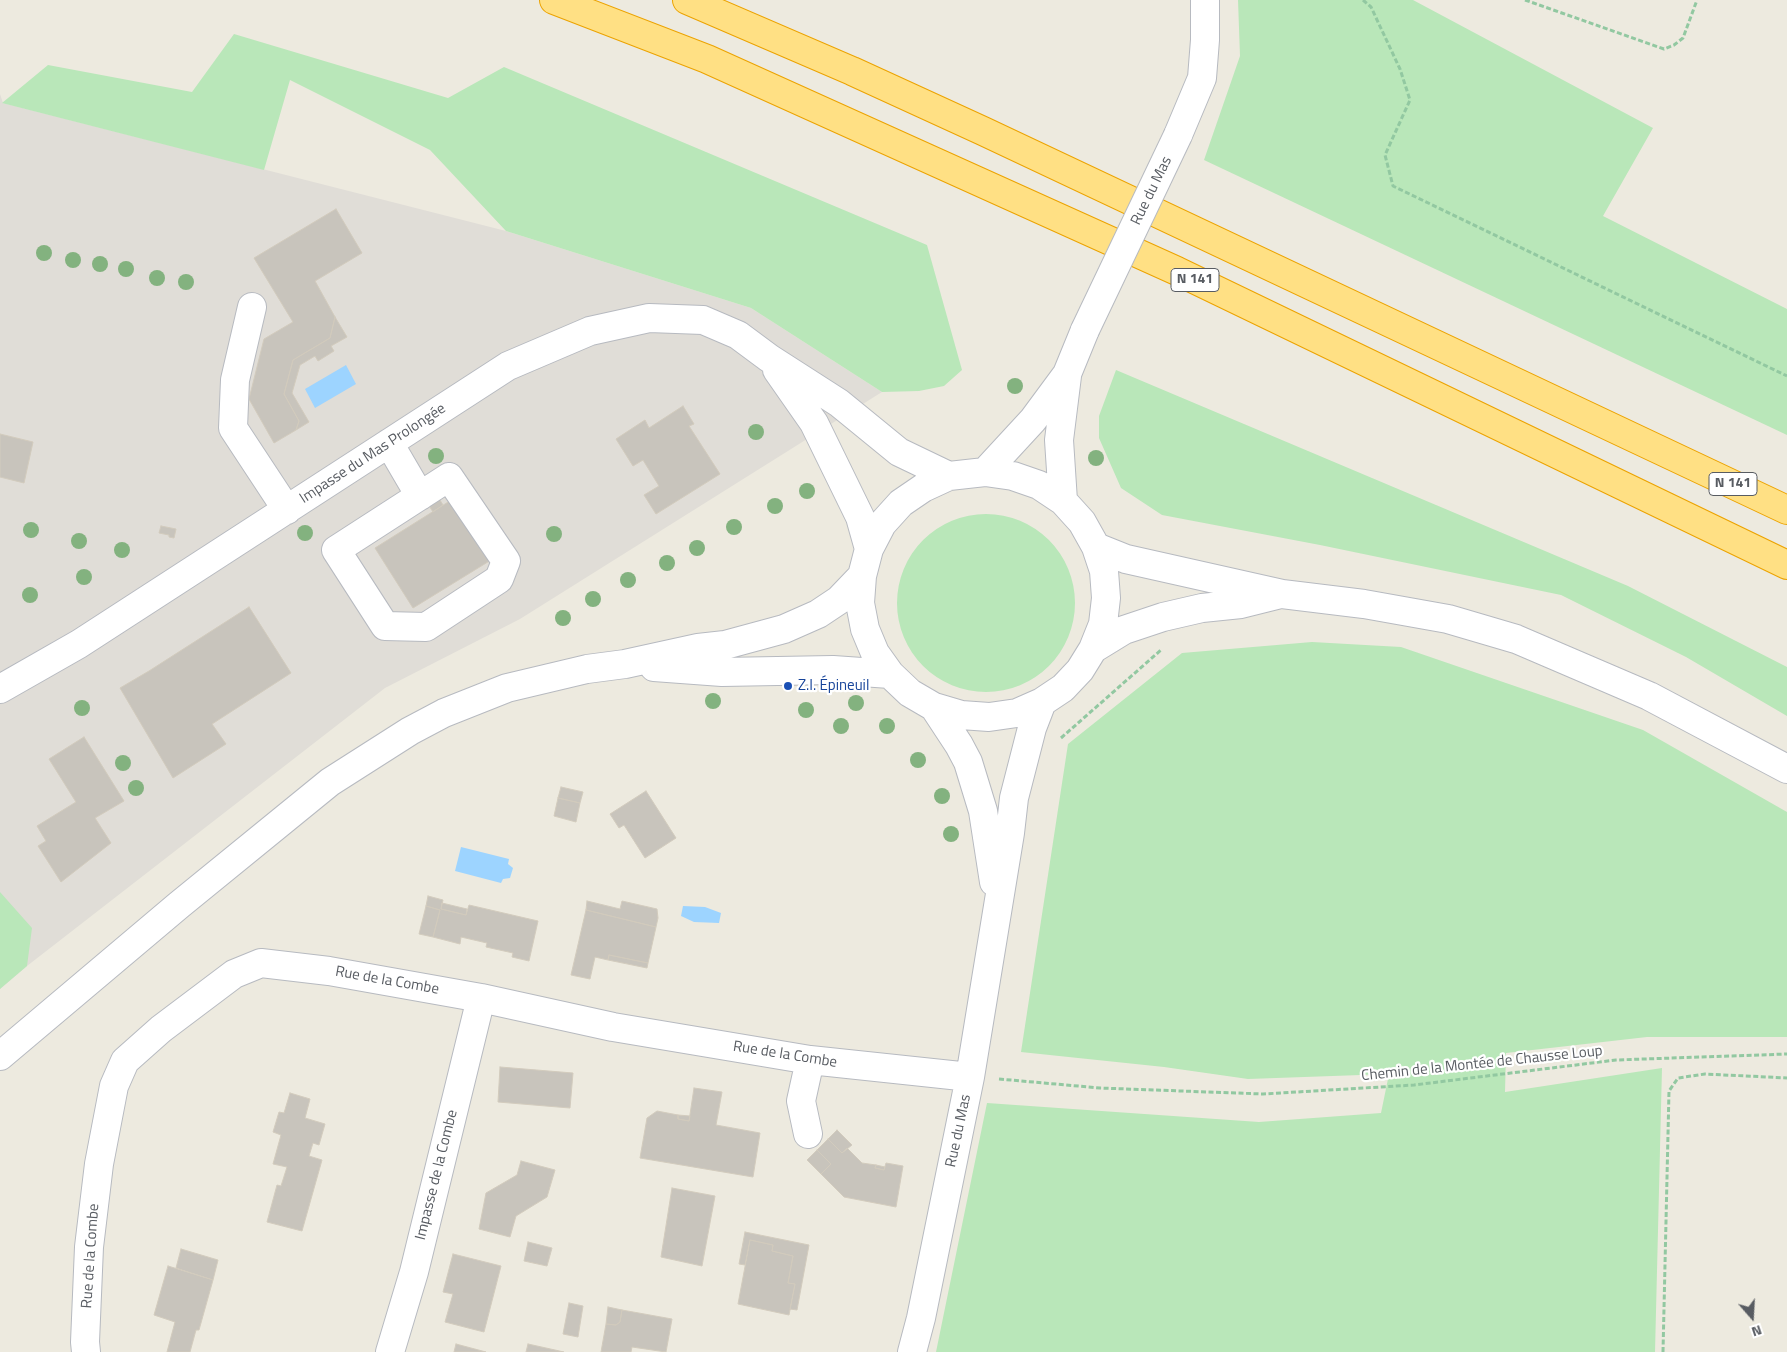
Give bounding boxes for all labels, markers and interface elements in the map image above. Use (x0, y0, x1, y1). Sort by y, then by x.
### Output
street label: Rue du Mas (1128, 154, 1176, 228)
road number: N 141 (1171, 268, 1219, 292)
street label: Impasse du Mas Prolongée (297, 400, 449, 508)
road number: N 141 (1709, 472, 1757, 496)
place label: Z.I. Épineuil (798, 677, 869, 695)
marker: Z.I. Épineuil (782, 680, 794, 692)
street label: Rue de la Combe (334, 963, 440, 999)
street label: Rue de la Combe (732, 1038, 838, 1072)
street label: Chemin de la Montée de Chausse Loup (1360, 1042, 1604, 1086)
street label: Rue du Mas (942, 1093, 976, 1169)
street label: Impasse de la Combe (412, 1108, 462, 1242)
street label: Rue de la Combe (78, 1203, 104, 1309)
north arrow (1727, 1292, 1777, 1342)
text: N (1749, 1320, 1765, 1343)

